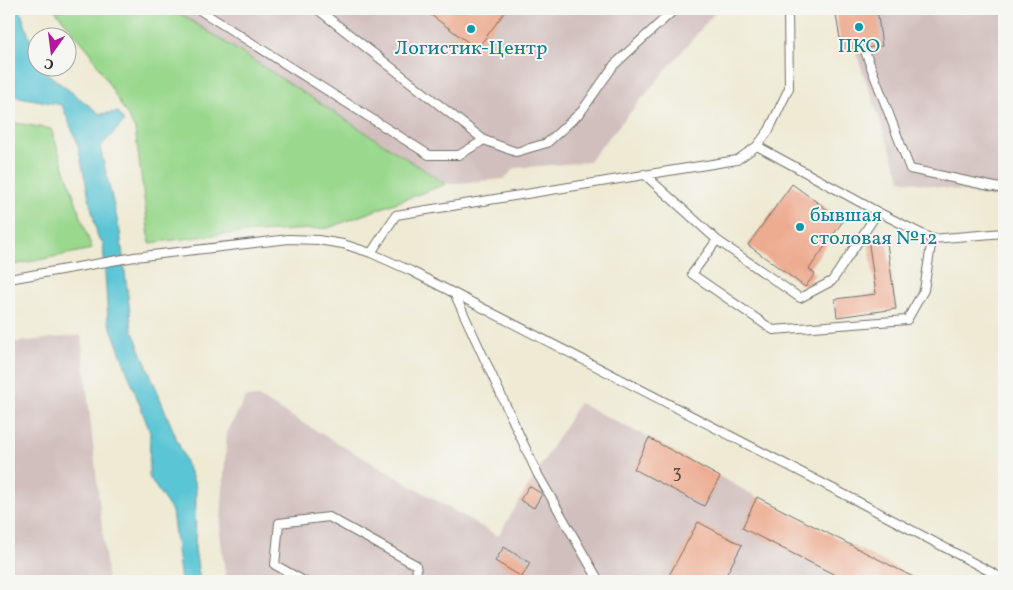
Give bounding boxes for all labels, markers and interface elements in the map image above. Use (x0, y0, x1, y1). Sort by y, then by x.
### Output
marker: ПКО (853, 21, 865, 33)
marker: Логистик-Центр (465, 23, 477, 35)
north arrow (28, 28, 78, 78)
place label: ПКО (838, 33, 880, 61)
place label: Логистик-Центр (395, 35, 547, 63)
text: С (43, 53, 56, 73)
place label: бывшая столовая №12 (810, 202, 938, 253)
marker: бывшая столовая №12 (794, 221, 806, 233)
house number: 3 (672, 461, 682, 486)

